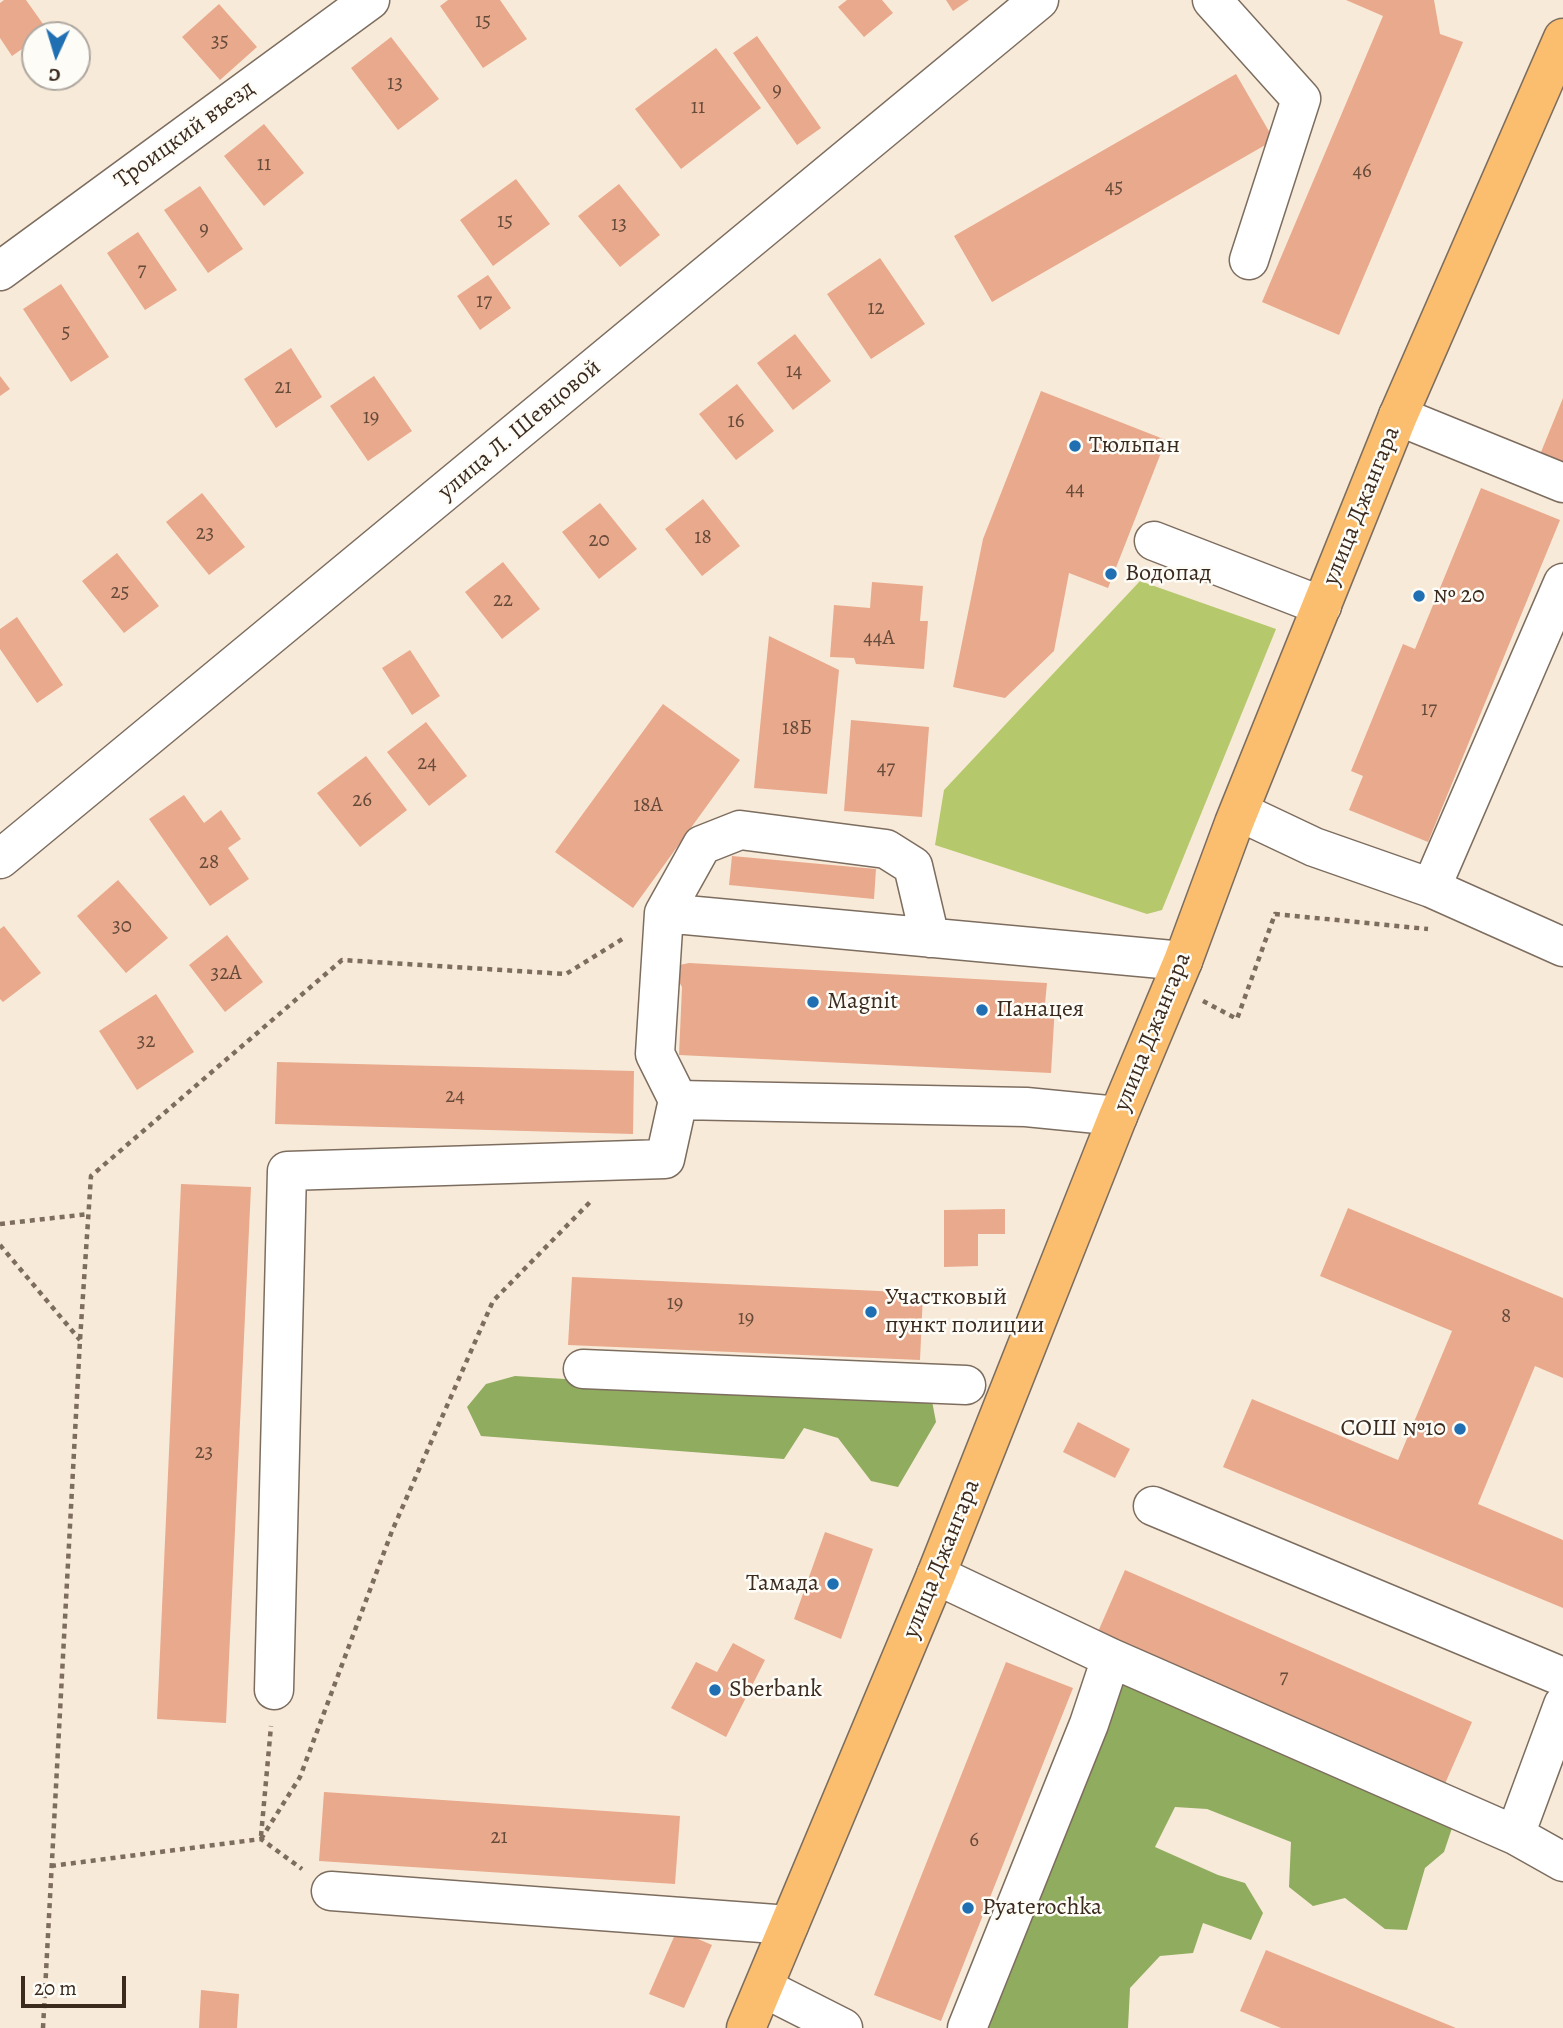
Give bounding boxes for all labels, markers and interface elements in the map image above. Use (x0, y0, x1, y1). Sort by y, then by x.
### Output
house number: 15 (475, 9, 491, 35)
north arrow (21, 21, 91, 91)
house number: 35 (211, 29, 229, 55)
text: С (48, 62, 61, 88)
house number: 13 (387, 71, 403, 97)
street label: Троицкий въезд (109, 75, 261, 195)
house number: 9 (772, 78, 782, 104)
house number: 11 (691, 95, 705, 121)
house number: 11 (257, 152, 271, 178)
house number: 46 (1352, 159, 1372, 185)
house number: 45 (1105, 175, 1123, 201)
house number: 15 (497, 209, 513, 235)
house number: 13 (611, 212, 627, 238)
house number: 9 (199, 217, 209, 243)
house number: 7 (138, 258, 146, 284)
house number: 17 (476, 289, 492, 315)
house number: 12 (867, 296, 885, 322)
house number: 5 (61, 320, 71, 346)
street label: улица Л. Шевцовой (433, 354, 607, 506)
house number: 14 (786, 359, 802, 385)
house number: 21 (274, 375, 292, 401)
house number: 19 (363, 405, 379, 431)
house number: 16 (728, 409, 744, 435)
street label: улица Джангара (1317, 422, 1407, 590)
place label: Тюльпан (1089, 432, 1180, 460)
marker: Тюльпан (1067, 438, 1083, 454)
house number: 44 (1065, 477, 1085, 503)
house number: 23 (196, 521, 214, 547)
house number: 18 (694, 525, 712, 551)
house number: 20 (588, 528, 610, 554)
place label: Водопад (1125, 560, 1212, 588)
marker: Водопад (1103, 566, 1119, 582)
house number: 25 (110, 580, 130, 606)
place label: № 20 (1433, 582, 1485, 610)
house number: 22 (493, 588, 513, 614)
marker: № 20 (1411, 588, 1427, 604)
house number: 44А (863, 626, 895, 652)
house number: 17 (1421, 697, 1437, 723)
house number: 18Б (782, 716, 812, 742)
house number: 24 (417, 751, 437, 777)
house number: 47 (877, 756, 895, 782)
house number: 26 (352, 788, 372, 814)
house number: 18А (633, 793, 663, 819)
house number: 28 (199, 850, 219, 876)
house number: 30 (112, 914, 132, 940)
street label: улица Джангара (1108, 948, 1198, 1116)
house number: 32А (211, 961, 241, 987)
place label: Magnit (827, 988, 898, 1016)
marker: Magnit (805, 994, 821, 1010)
place label: Панацея (996, 996, 1084, 1024)
marker: Панацея (974, 1002, 990, 1018)
house number: 32 (137, 1029, 155, 1055)
house number: 24 (445, 1084, 465, 1110)
place label: Участковый пункт полиции (885, 1284, 1045, 1340)
house number: 19 (667, 1291, 683, 1317)
marker: Участковый пункт полиции (863, 1304, 879, 1320)
house number: 8 (1501, 1304, 1511, 1330)
house number: 19 (738, 1306, 754, 1332)
place label: СОШ №10 (1340, 1415, 1446, 1443)
marker: СОШ №10 (1452, 1421, 1468, 1437)
house number: 23 (195, 1440, 213, 1466)
street label: улица Джангара (897, 1475, 987, 1643)
place label: Тамада (746, 1570, 819, 1598)
marker: Тамада (825, 1576, 841, 1592)
house number: 7 (1280, 1665, 1288, 1691)
place label: Sberbank (729, 1676, 822, 1704)
marker: Sberbank (707, 1682, 723, 1698)
house number: 21 (490, 1825, 508, 1851)
house number: 6 (969, 1828, 979, 1854)
place label: Pyaterochka (982, 1894, 1102, 1922)
marker: Pyaterochka (960, 1900, 976, 1916)
scale bar (24, 1962, 130, 2006)
text: 20 m (34, 1974, 77, 2002)

